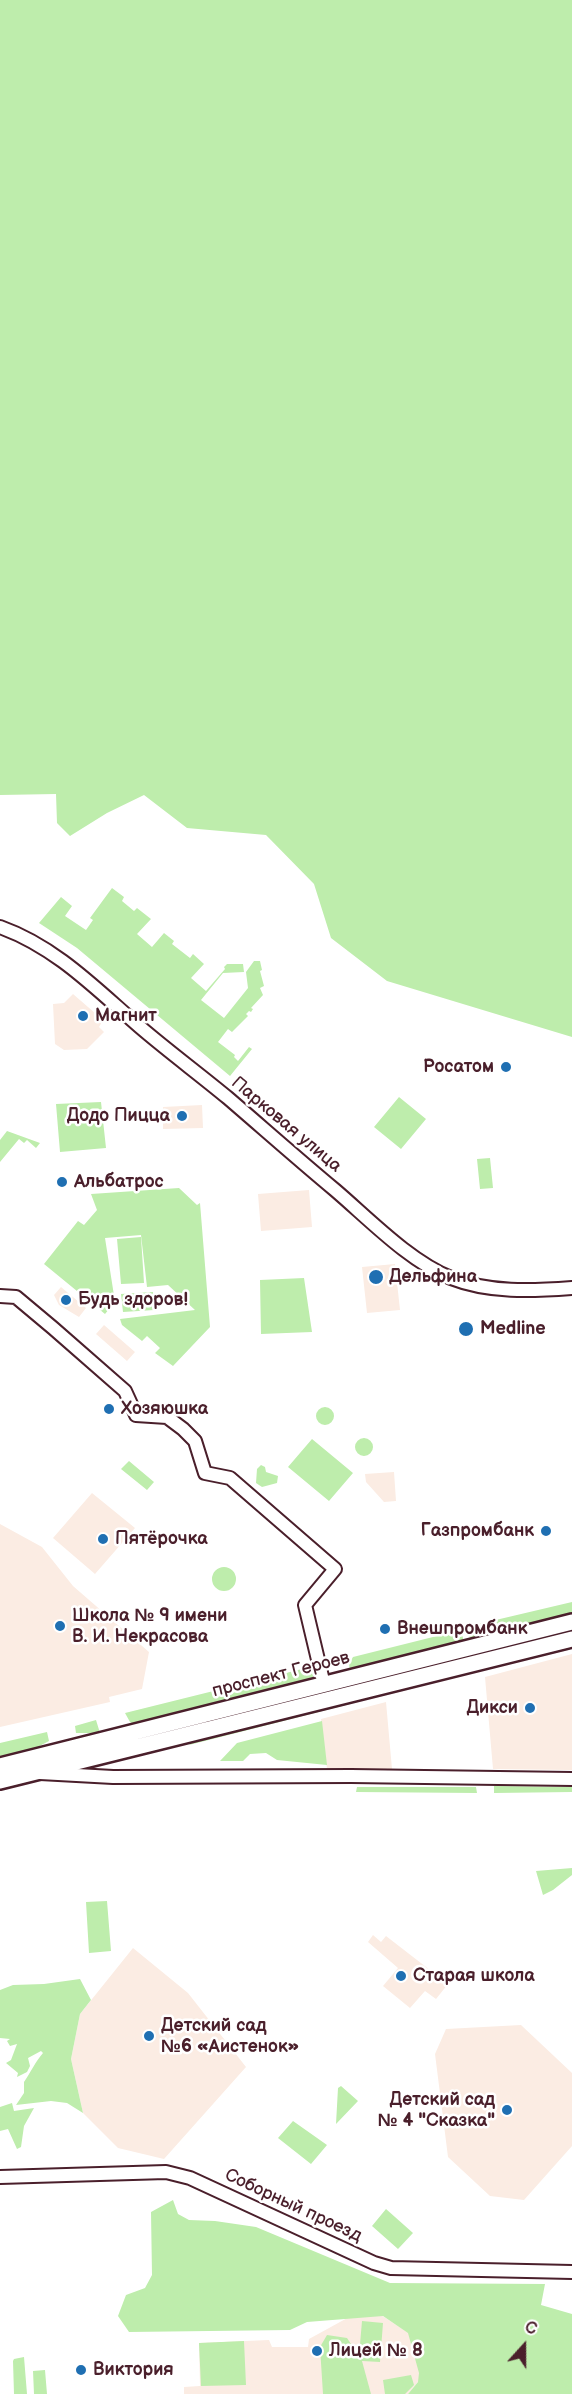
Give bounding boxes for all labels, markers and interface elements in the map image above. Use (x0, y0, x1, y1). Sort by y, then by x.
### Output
place label: Магнит (95, 1005, 157, 1027)
marker: Магнит (76, 1009, 90, 1023)
place label: Росатом (423, 1056, 494, 1078)
marker: Росатом (499, 1060, 513, 1074)
street label: Парковая улица (226, 1072, 346, 1178)
place label: Додо Пицца (67, 1105, 170, 1127)
marker: Додо Пицца (175, 1109, 189, 1123)
place label: Альбатрос (74, 1171, 164, 1193)
marker: Альбатрос (55, 1175, 69, 1189)
place label: Дельфина (389, 1266, 477, 1288)
marker: Дельфина (367, 1268, 385, 1286)
place label: Будь здоров! (78, 1289, 188, 1311)
marker: Будь здоров! (59, 1293, 73, 1307)
place label: Medline (480, 1318, 546, 1340)
marker: Medline (457, 1320, 475, 1338)
place label: Хозяюшка (121, 1398, 208, 1420)
marker: Хозяюшка (102, 1402, 116, 1416)
place label: Газпромбанк (421, 1520, 534, 1542)
marker: Газпромбанк (539, 1524, 553, 1538)
place label: Пятёрочка (115, 1528, 208, 1550)
marker: Пятёрочка (96, 1532, 110, 1546)
place label: Школа № 9 имени В. И. Некрасова (72, 1605, 227, 1648)
place label: Внешпромбанк (397, 1618, 527, 1640)
marker: Школа № 9 имени В. И. Некрасова (53, 1619, 67, 1633)
marker: Внешпромбанк (378, 1622, 392, 1636)
street label: проспект Героев (210, 1647, 352, 1703)
place label: Дикси (466, 1697, 518, 1719)
marker: Дикси (523, 1701, 537, 1715)
place label: Старая школа (413, 1965, 535, 1987)
marker: Старая школа (394, 1969, 408, 1983)
place label: Детский сад №6 «Аистенок» (161, 2015, 299, 2058)
marker: Детский сад №6 «Аистенок» (142, 2029, 156, 2043)
place label: Детский сад № 4 "Сказка" (378, 2089, 495, 2132)
marker: Детский сад № 4 "Сказка" (500, 2103, 514, 2117)
street label: Соборный проезд (221, 2165, 365, 2247)
north arrow (494, 2316, 554, 2376)
text: С (522, 2318, 539, 2340)
place label: Лицей № 8 (329, 2340, 423, 2362)
marker: Лицей № 8 (310, 2344, 324, 2358)
place label: Виктория (93, 2359, 174, 2381)
marker: Виктория (74, 2363, 88, 2377)

